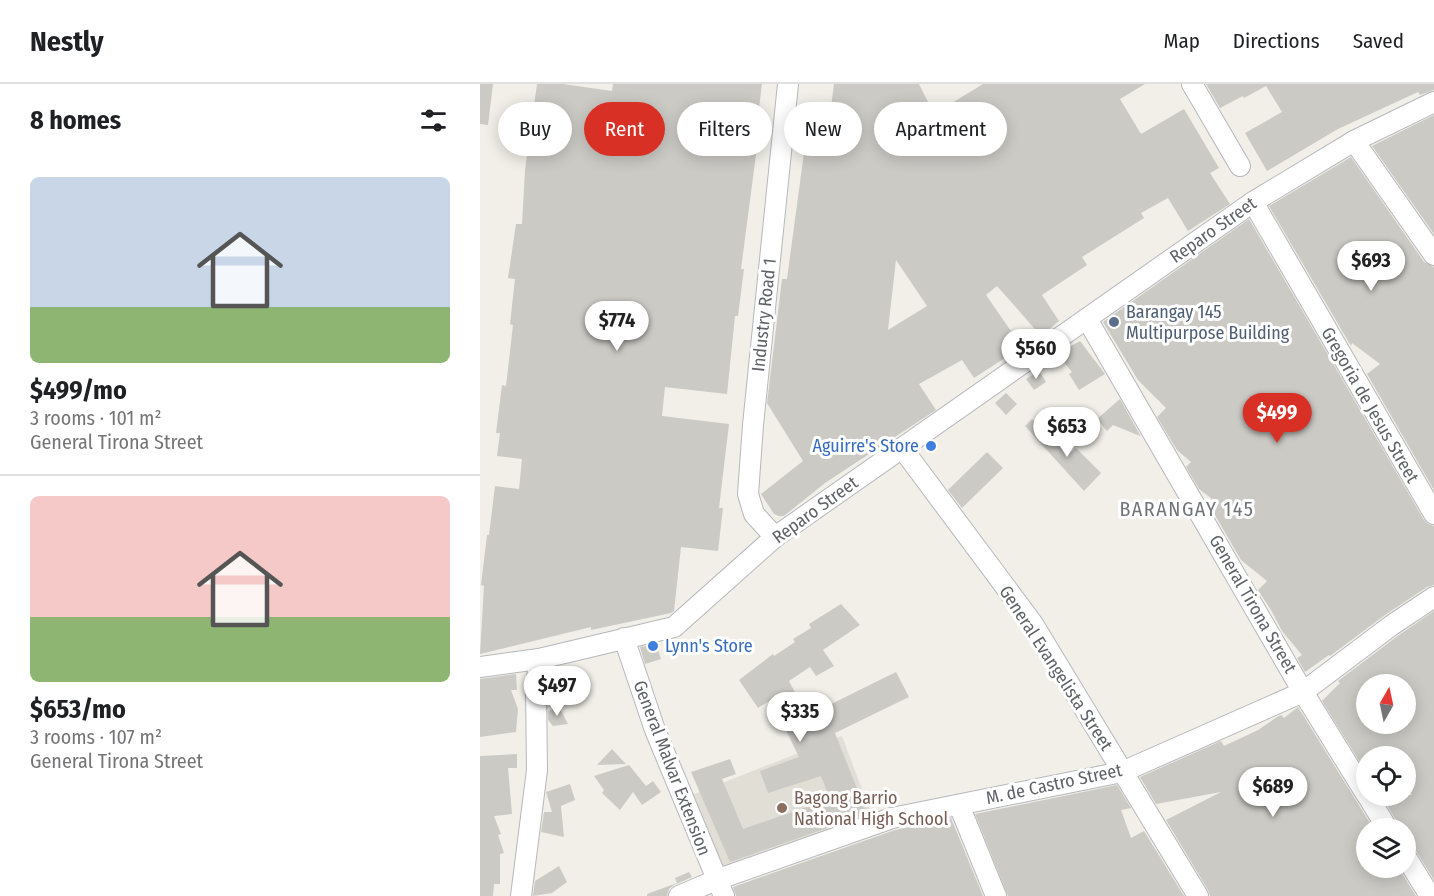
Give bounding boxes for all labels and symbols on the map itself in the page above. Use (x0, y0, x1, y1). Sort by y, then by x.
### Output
street label: Reparo Street (1166, 192, 1261, 268)
pin: $693 (1335, 241, 1407, 292)
street label: Industry Road 1 (747, 257, 781, 373)
pin: $774 (581, 301, 653, 352)
place label: Barangay 145 Multipurpose Building (1126, 301, 1290, 344)
marker: Barangay 145 Multipurpose Building (1107, 315, 1121, 329)
street label: Gregoria de Jesus Street (1316, 323, 1424, 487)
pin: $560 (1000, 329, 1072, 380)
pin: $499 (1241, 393, 1313, 444)
pin: $653 (1031, 407, 1103, 458)
place label: Aguirre's Store (812, 435, 919, 457)
marker: Aguirre's Store (924, 439, 938, 453)
street label: Reparo Street (768, 472, 862, 548)
district label: BARANGAY 145 (1119, 497, 1255, 521)
street label: General Tirona Street (1205, 531, 1302, 677)
street label: General Evangelista Street (994, 581, 1118, 755)
place label: Lynn's Store (665, 635, 753, 657)
marker: Lynn's Store (646, 639, 660, 653)
pin: $497 (521, 666, 593, 717)
north arrow (1356, 674, 1416, 734)
street label: General Malvar Extension (628, 677, 716, 859)
pin: $335 (764, 692, 836, 743)
street label: M. de Castro Street (984, 759, 1124, 809)
pin: $689 (1237, 767, 1309, 818)
place label: Bagong Barrio National High School (794, 787, 948, 830)
marker: Bagong Barrio National High School (775, 801, 789, 815)

